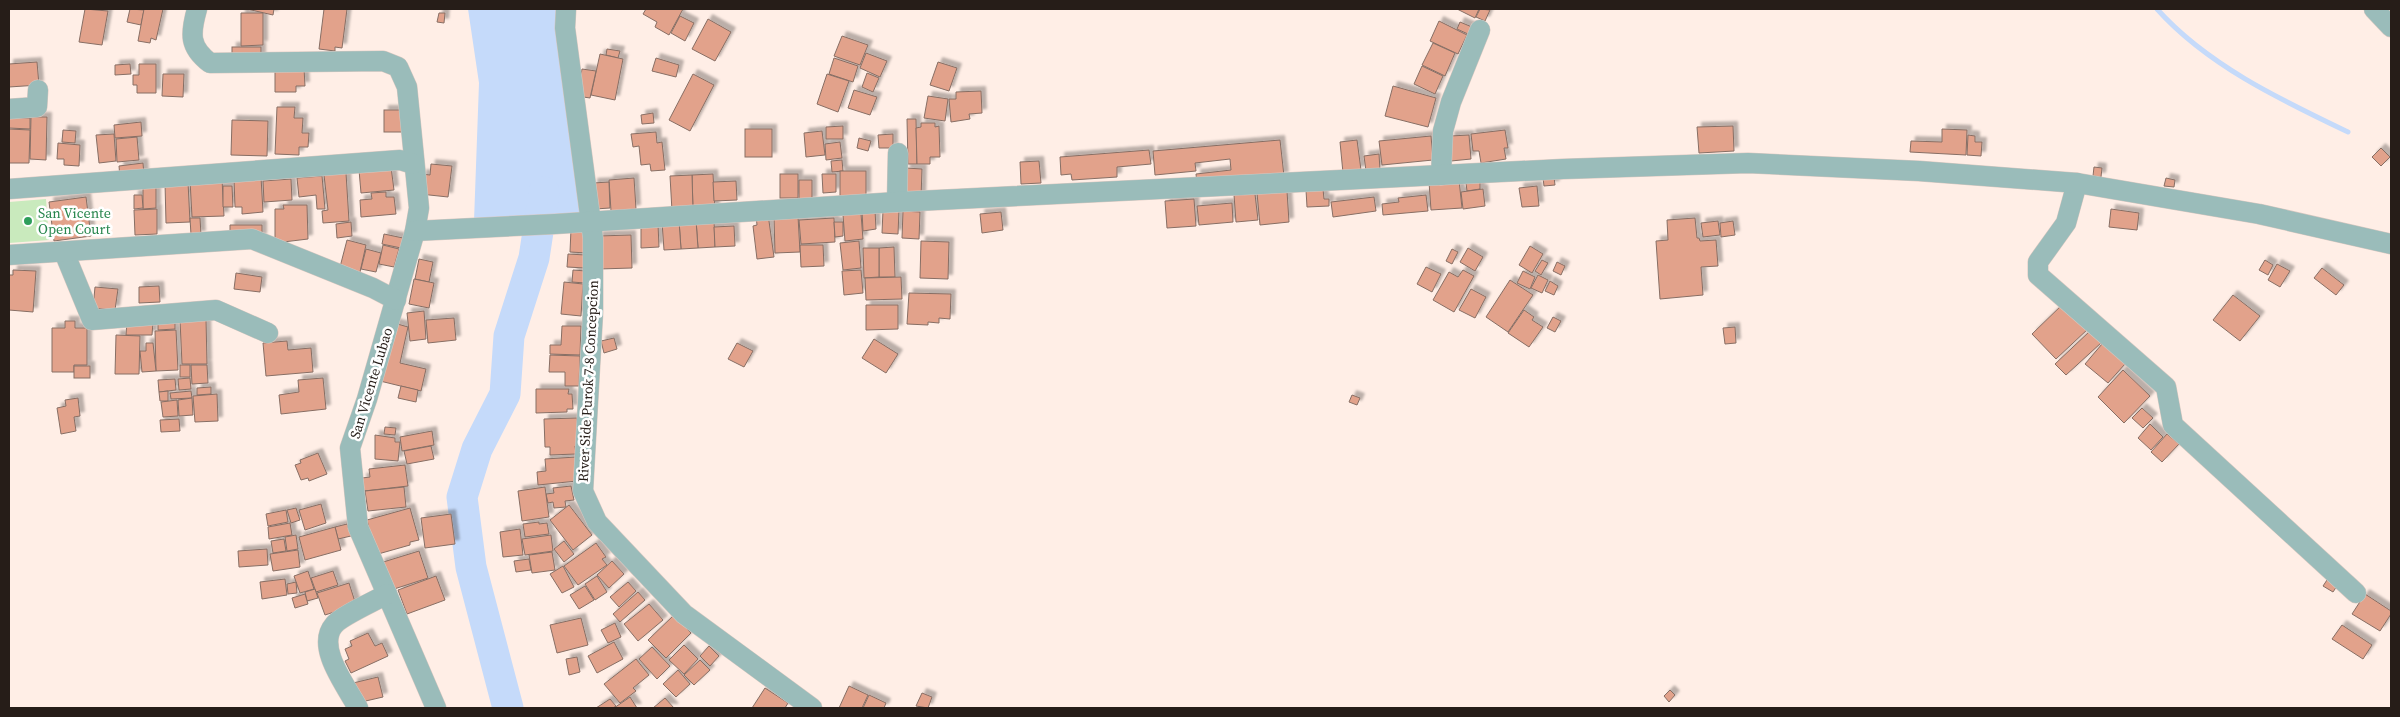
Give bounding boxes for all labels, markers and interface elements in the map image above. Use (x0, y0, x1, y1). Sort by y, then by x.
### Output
place label: San Vicente Open Court (38, 203, 111, 239)
marker: San Vicente Open Court (22, 215, 34, 227)
street label: River Side Purok 7-8 Concepcion (573, 279, 603, 483)
street label: San Vicente Lubao (345, 325, 397, 441)

